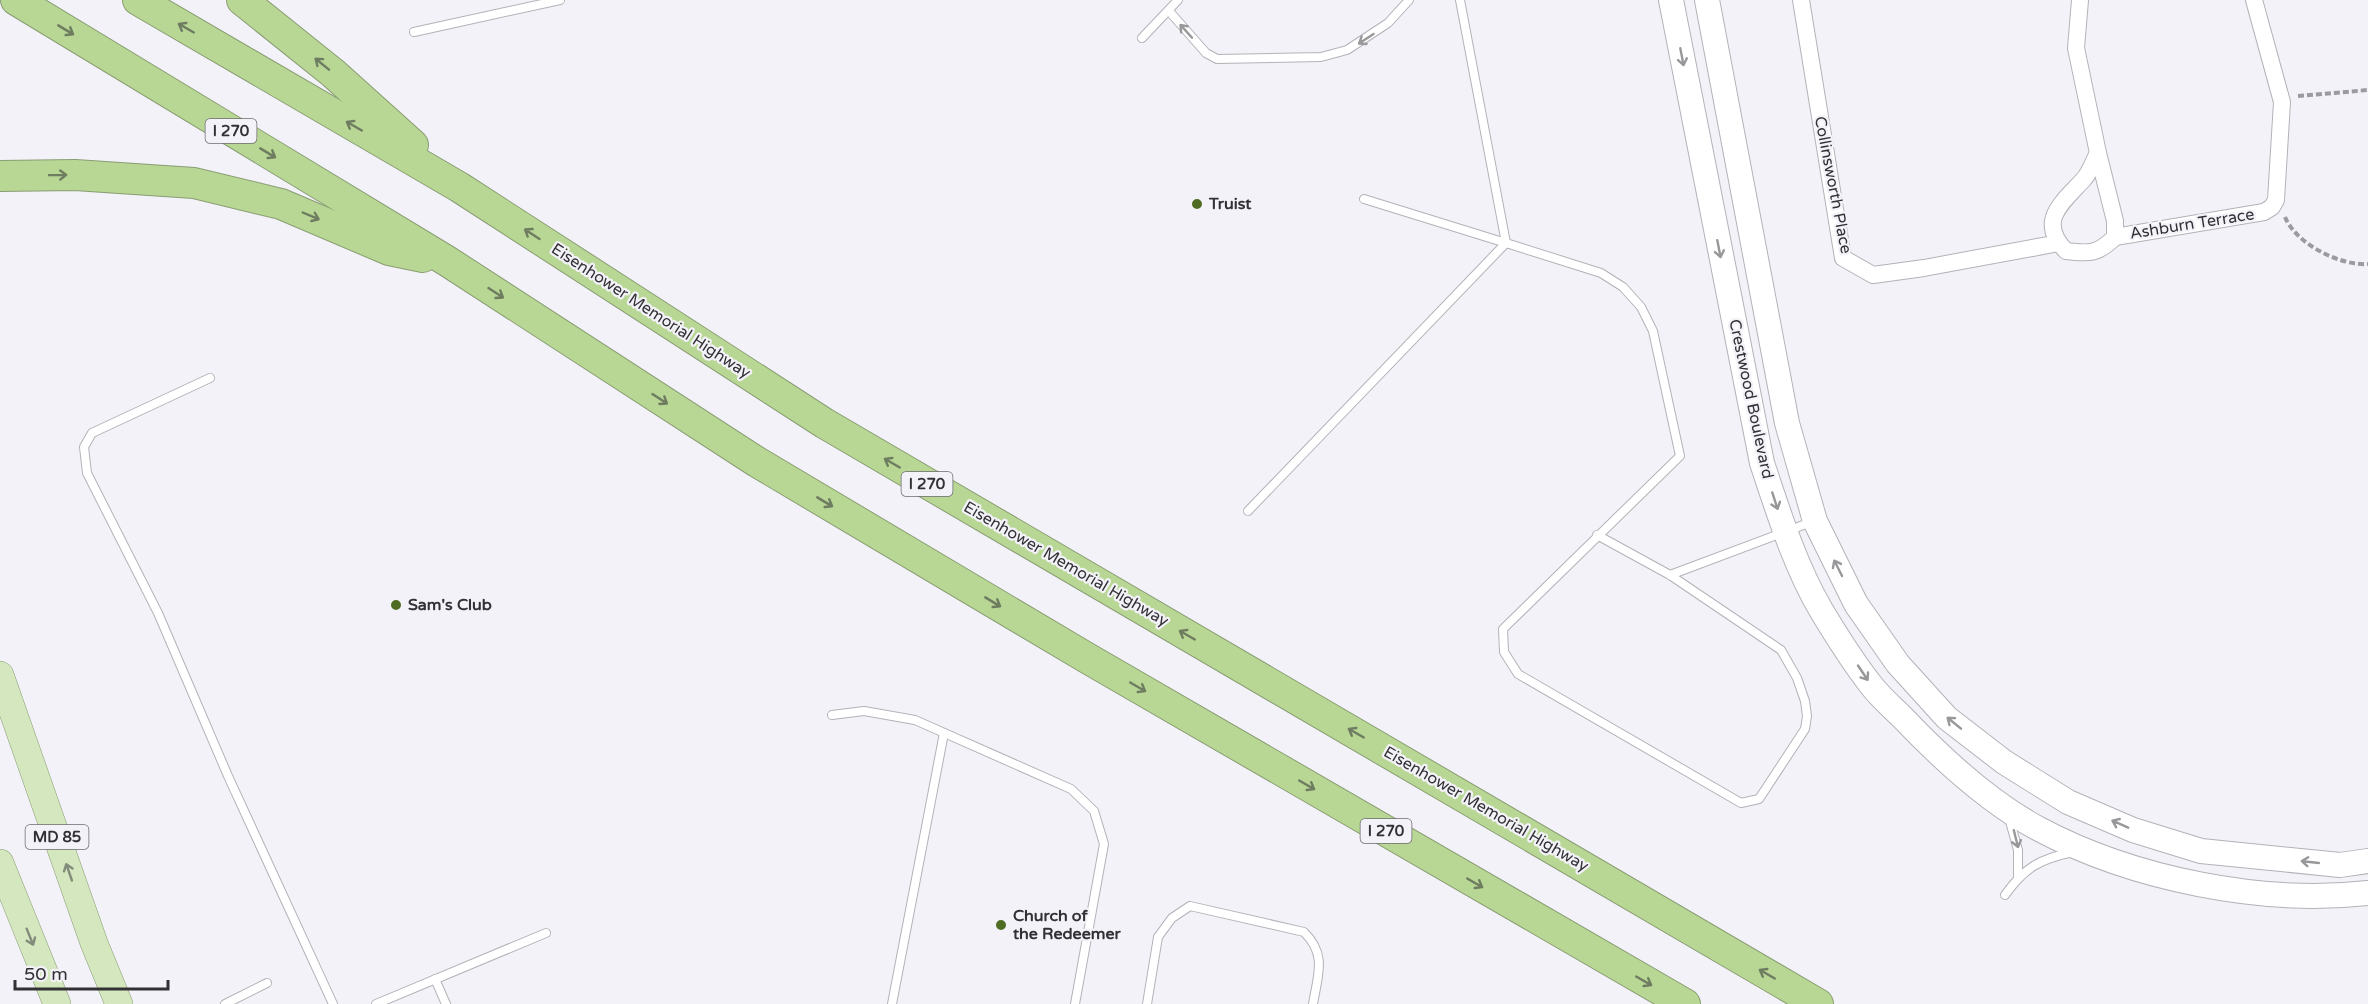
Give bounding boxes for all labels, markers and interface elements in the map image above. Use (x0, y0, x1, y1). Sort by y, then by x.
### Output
one-way arrow (178, 22, 195, 34)
one-way arrow (1179, 24, 1193, 39)
one-way arrow (57, 25, 74, 37)
one-way arrow (1357, 32, 1374, 45)
one-way arrow (1677, 47, 1688, 67)
one-way arrow (314, 58, 330, 71)
street label: Collinsworth Place (1810, 115, 1856, 255)
road number: I 270 (206, 119, 256, 143)
one-way arrow (346, 120, 363, 132)
one-way arrow (259, 148, 276, 160)
one-way arrow (48, 169, 68, 181)
place label: Truist (1208, 194, 1252, 214)
marker: Truist (1190, 197, 1204, 211)
street label: Ashburn Terrace (2128, 204, 2256, 244)
one-way arrow (302, 212, 320, 223)
one-way arrow (524, 228, 541, 240)
street label: Eisenhower Memorial Highway (548, 239, 755, 383)
one-way arrow (1714, 239, 1725, 258)
one-way arrow (487, 287, 504, 299)
street label: Crestwood Boulevard (1724, 317, 1778, 481)
one-way arrow (651, 393, 668, 405)
one-way arrow (884, 456, 901, 468)
road number: I 270 (902, 472, 952, 496)
one-way arrow (1770, 491, 1781, 510)
one-way arrow (816, 496, 833, 508)
street label: Eisenhower Memorial Highway (960, 497, 1172, 631)
one-way arrow (1832, 559, 1844, 577)
place label: Sam's Club (408, 595, 492, 615)
one-way arrow (984, 596, 1001, 608)
marker: Sam's Club (389, 598, 403, 612)
one-way arrow (1179, 629, 1196, 641)
one-way arrow (1857, 665, 1869, 681)
one-way arrow (1129, 681, 1146, 693)
one-way arrow (1946, 717, 1962, 730)
one-way arrow (1347, 727, 1364, 739)
street label: Eisenhower Memorial Highway (1380, 742, 1592, 876)
one-way arrow (1297, 780, 1315, 791)
one-way arrow (2111, 818, 2129, 829)
road number: I 270 (1360, 819, 1412, 843)
road number: MD 85 (26, 825, 88, 849)
one-way arrow (2010, 829, 2022, 848)
one-way arrow (2300, 856, 2320, 867)
one-way arrow (63, 863, 74, 882)
one-way arrow (1466, 877, 1483, 889)
place label: Church of the Redeemer (1012, 906, 1121, 944)
marker: Church of the Redeemer (994, 918, 1008, 932)
one-way arrow (25, 927, 36, 946)
scale bar (15, 953, 168, 991)
text: 50 m (24, 963, 68, 985)
one-way arrow (1759, 968, 1776, 980)
one-way arrow (1635, 975, 1652, 987)

